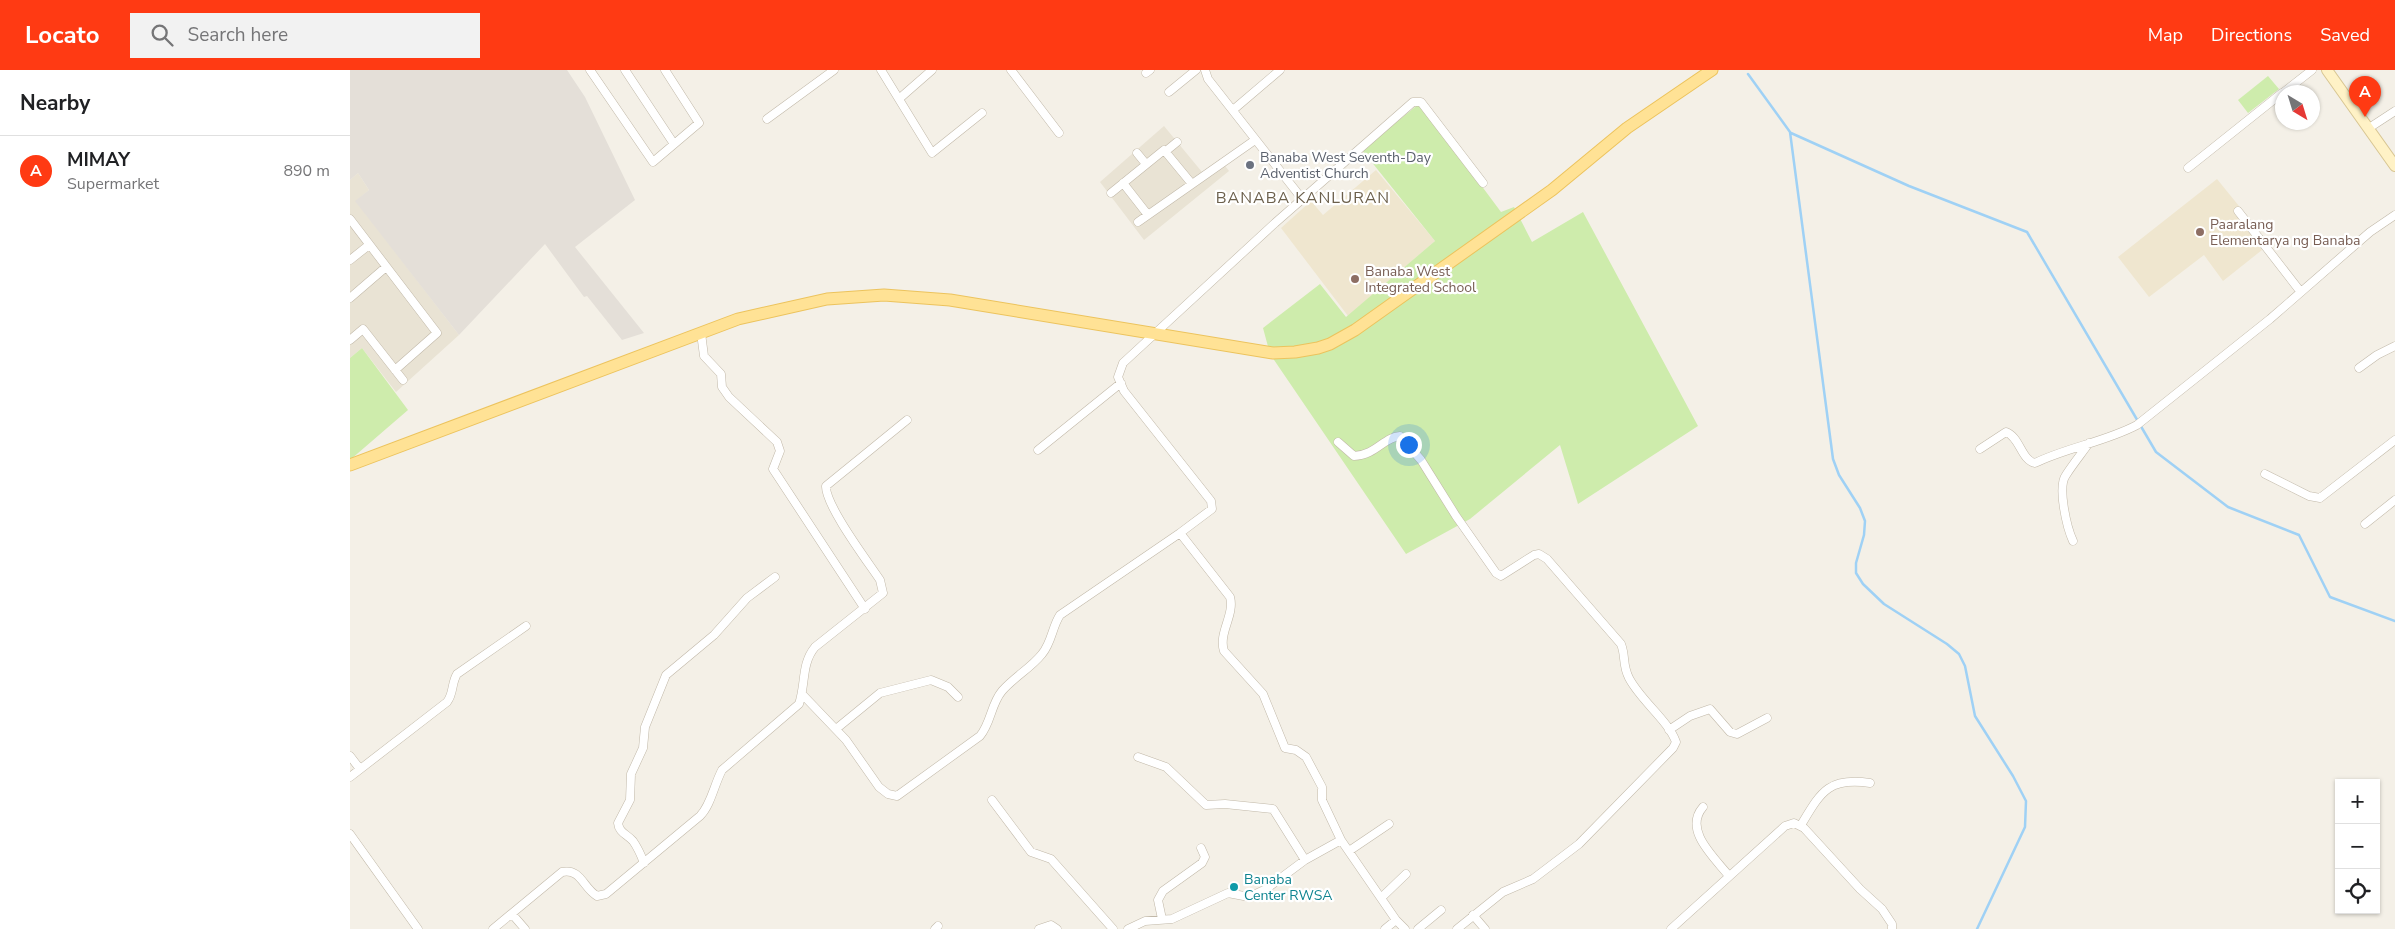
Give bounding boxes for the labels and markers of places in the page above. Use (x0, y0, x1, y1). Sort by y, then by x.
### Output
pin: A (2349, 76, 2381, 117)
place label: Banaba West Seventh-Day Adventist Church (1260, 148, 1432, 183)
marker: Banaba West Seventh-Day Adventist Church (1244, 159, 1256, 171)
place label: Paaralang Elementarya ng Banaba (2210, 215, 2361, 250)
marker: Paaralang Elementarya ng Banaba (2194, 226, 2206, 238)
place label: Banaba West Integrated School (1365, 262, 1477, 297)
marker: Banaba West Integrated School (1349, 273, 1361, 285)
place label: Banaba Center RWSA (1244, 870, 1332, 905)
marker: Banaba Center RWSA (1228, 881, 1240, 893)

